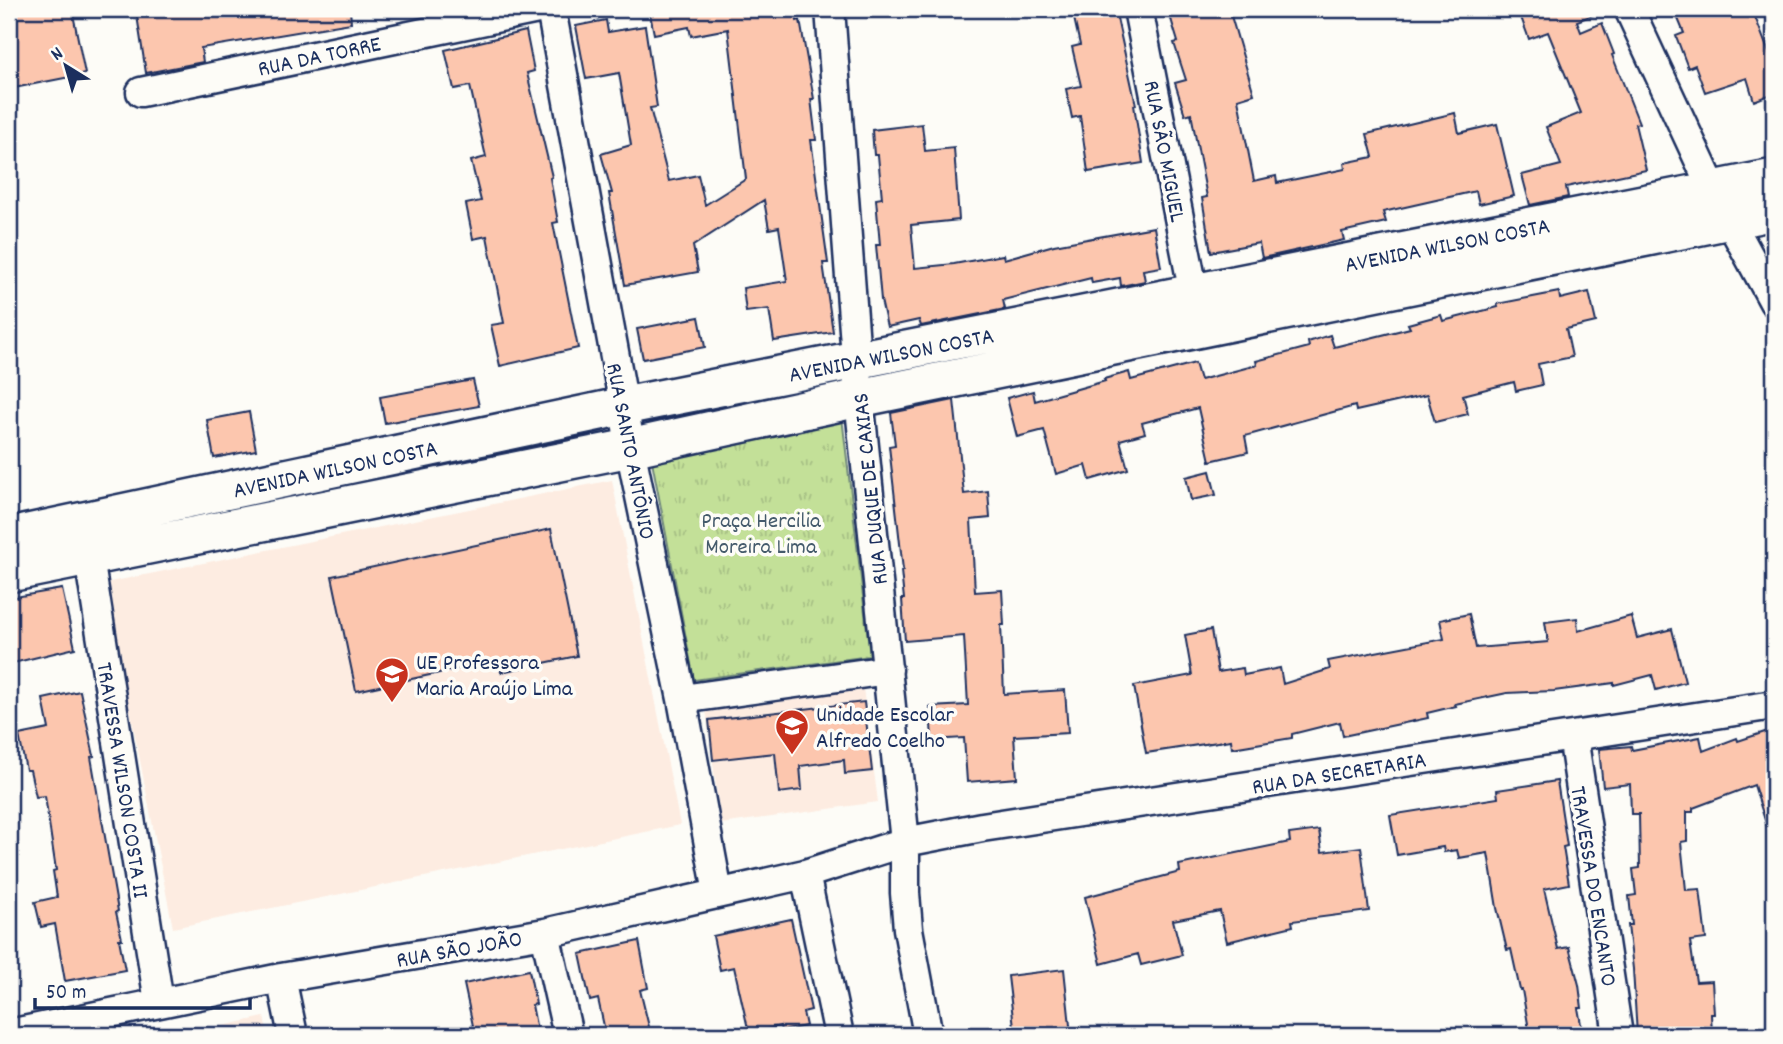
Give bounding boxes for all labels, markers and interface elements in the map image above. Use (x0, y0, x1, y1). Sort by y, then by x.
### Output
street label: RUA DA TORRE (255, 29, 385, 88)
north arrow (32, 32, 102, 102)
text: N (46, 42, 70, 69)
street label: RUA SÃO MIGUEL (1133, 78, 1193, 226)
street label: AVENIDA WILSON COSTA (1342, 211, 1553, 284)
street label: AVENIDA WILSON COSTA (786, 321, 997, 394)
street label: RUA SANTO ANTÔNIO (595, 361, 662, 543)
street label: RUA DUQUE DE CAXIAS (846, 391, 899, 586)
street label: AVENIDA WILSON COSTA (230, 434, 441, 509)
park label: Praça Hercilia Moreira Lima (701, 506, 822, 565)
place label: UE Professora Maria Araújo Lima (416, 648, 574, 707)
school or university icon: UE Professora Maria Araújo Lima (373, 655, 411, 704)
street label: TRAVESSA WILSON COSTA II (86, 660, 155, 901)
place label: Unidade Escolar Alfredo Coelho (816, 700, 955, 759)
school or university icon: Unidade Escolar Alfredo Coelho (773, 707, 811, 756)
street label: RUA DA SECRETARIA (1250, 745, 1429, 806)
street label: TRAVESSA DO ENCANTO (1559, 784, 1624, 989)
street label: RUA SÃO JOÃO (394, 924, 525, 979)
scale bar (35, 967, 250, 1011)
text: 50 m (46, 979, 86, 1009)

